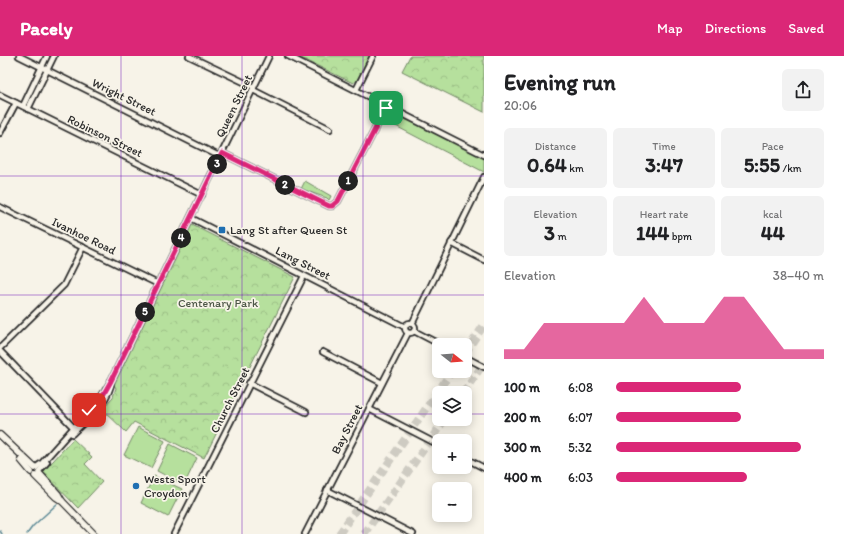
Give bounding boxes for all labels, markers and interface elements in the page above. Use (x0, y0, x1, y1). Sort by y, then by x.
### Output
text: Pacely (20, 17, 72, 40)
text: Map (657, 20, 683, 37)
text: Directions (705, 20, 766, 37)
text: Saved (788, 20, 824, 37)
text: Evening run (504, 69, 616, 96)
button: share (782, 69, 824, 111)
street label: Queen Street (213, 72, 255, 140)
street label: Wright Street (90, 75, 159, 119)
pin (369, 91, 403, 125)
icon: arrive (375, 97, 397, 119)
text: 20:06 (504, 98, 537, 113)
street label: Robinson Street (65, 112, 145, 160)
text: Distance (535, 140, 576, 153)
text: Time (652, 140, 676, 153)
text: Pace (762, 140, 784, 153)
text: 0.64 (527, 153, 567, 177)
text: 3:47 (645, 153, 683, 177)
text: 5:55 (744, 153, 780, 177)
pin: 3 (207, 154, 227, 174)
text: 3 (214, 157, 220, 170)
text: km (567, 162, 584, 175)
text: /km (780, 162, 802, 175)
pin: 1 (338, 171, 358, 191)
text: 1 (345, 174, 351, 187)
pin: 2 (275, 175, 295, 195)
text: 2 (282, 178, 288, 191)
text: Elevation (533, 208, 577, 221)
text: Heart rate (640, 208, 688, 221)
text: kcal (763, 208, 782, 221)
street label: Ivanhoe Road (50, 214, 119, 258)
text: 3 (544, 221, 555, 245)
text: 144 (636, 221, 669, 245)
text: 44 (761, 221, 785, 245)
place label: Lang St after Queen St (230, 223, 348, 237)
marker: Lang St after Queen St (217, 225, 227, 235)
pin: 4 (171, 228, 191, 248)
text: m (555, 230, 567, 243)
text: bpm (669, 230, 692, 243)
text: 4 (178, 231, 184, 244)
street label: Lang Street (273, 243, 333, 283)
text: Elevation (504, 268, 556, 283)
text: 38–40 m (773, 268, 824, 283)
park label: Centenary Park (178, 296, 259, 310)
pin: 5 (135, 302, 155, 322)
text: 5 (142, 305, 148, 318)
north arrow (432, 338, 472, 378)
map controls (432, 338, 472, 522)
street label: Church Street (207, 364, 253, 435)
text: 100 m (504, 380, 540, 395)
text: 6:08 (568, 380, 593, 395)
button: layers (432, 386, 472, 426)
pin (72, 393, 106, 427)
icon: check (78, 399, 100, 421)
street label: Bay Street (328, 401, 366, 456)
text: 200 m (504, 410, 541, 425)
text: 6:07 (568, 410, 593, 425)
button: + (432, 434, 472, 474)
text: 300 m (504, 440, 541, 455)
text: 5:32 (568, 440, 592, 455)
text: 400 m (504, 470, 542, 485)
text: 6:03 (568, 470, 593, 485)
place label: Wests Sport Croydon (144, 472, 206, 500)
marker: Wests Sport Croydon (131, 481, 141, 491)
button: − (432, 482, 472, 522)

